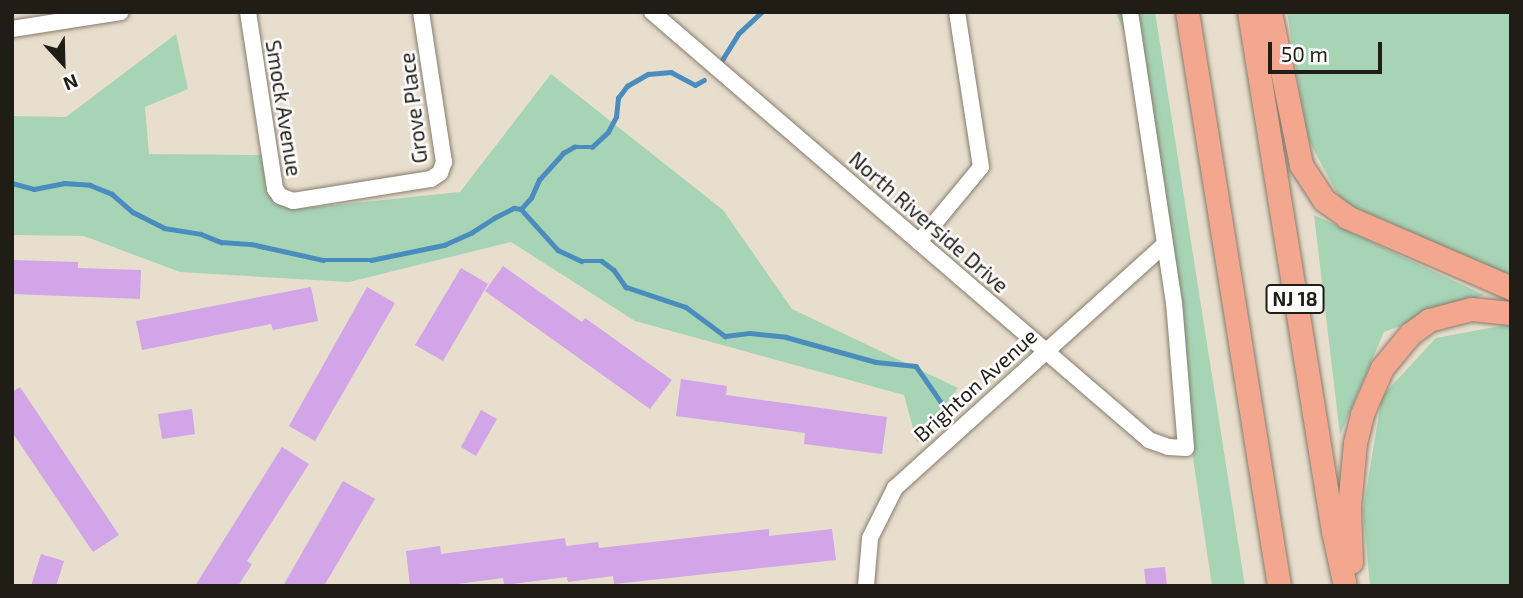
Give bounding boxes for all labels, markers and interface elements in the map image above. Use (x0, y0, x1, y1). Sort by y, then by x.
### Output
north arrow (28, 28, 98, 98)
scale bar (1271, 28, 1385, 72)
street label: Smock Avenue (261, 38, 307, 178)
text: 50 m (1281, 41, 1328, 66)
street label: Grove Place (394, 51, 432, 165)
text: N (60, 70, 82, 96)
street label: North Riverside Drive (844, 146, 1014, 298)
road number: NJ 18 (1265, 284, 1325, 314)
street label: Brighton Avenue (908, 323, 1042, 447)

